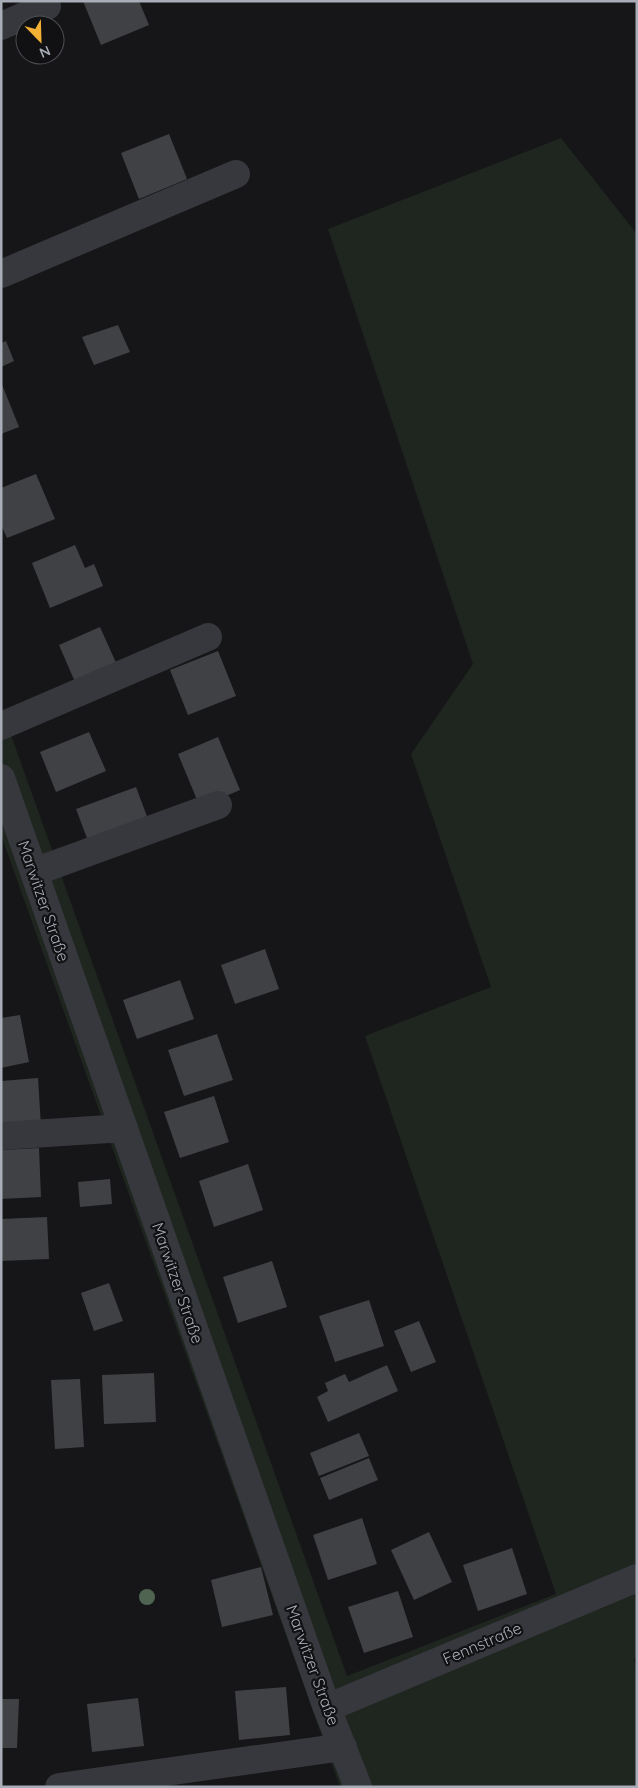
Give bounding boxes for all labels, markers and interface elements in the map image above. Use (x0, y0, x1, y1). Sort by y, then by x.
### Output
north arrow (15, 15, 65, 65)
text: N (37, 42, 53, 62)
street label: Marwitzer Straße (14, 838, 74, 964)
street label: Marwitzer Straße (148, 1220, 208, 1346)
street label: Marwitzer Straße (282, 1602, 344, 1728)
street label: Fennstraße (440, 1617, 524, 1669)

